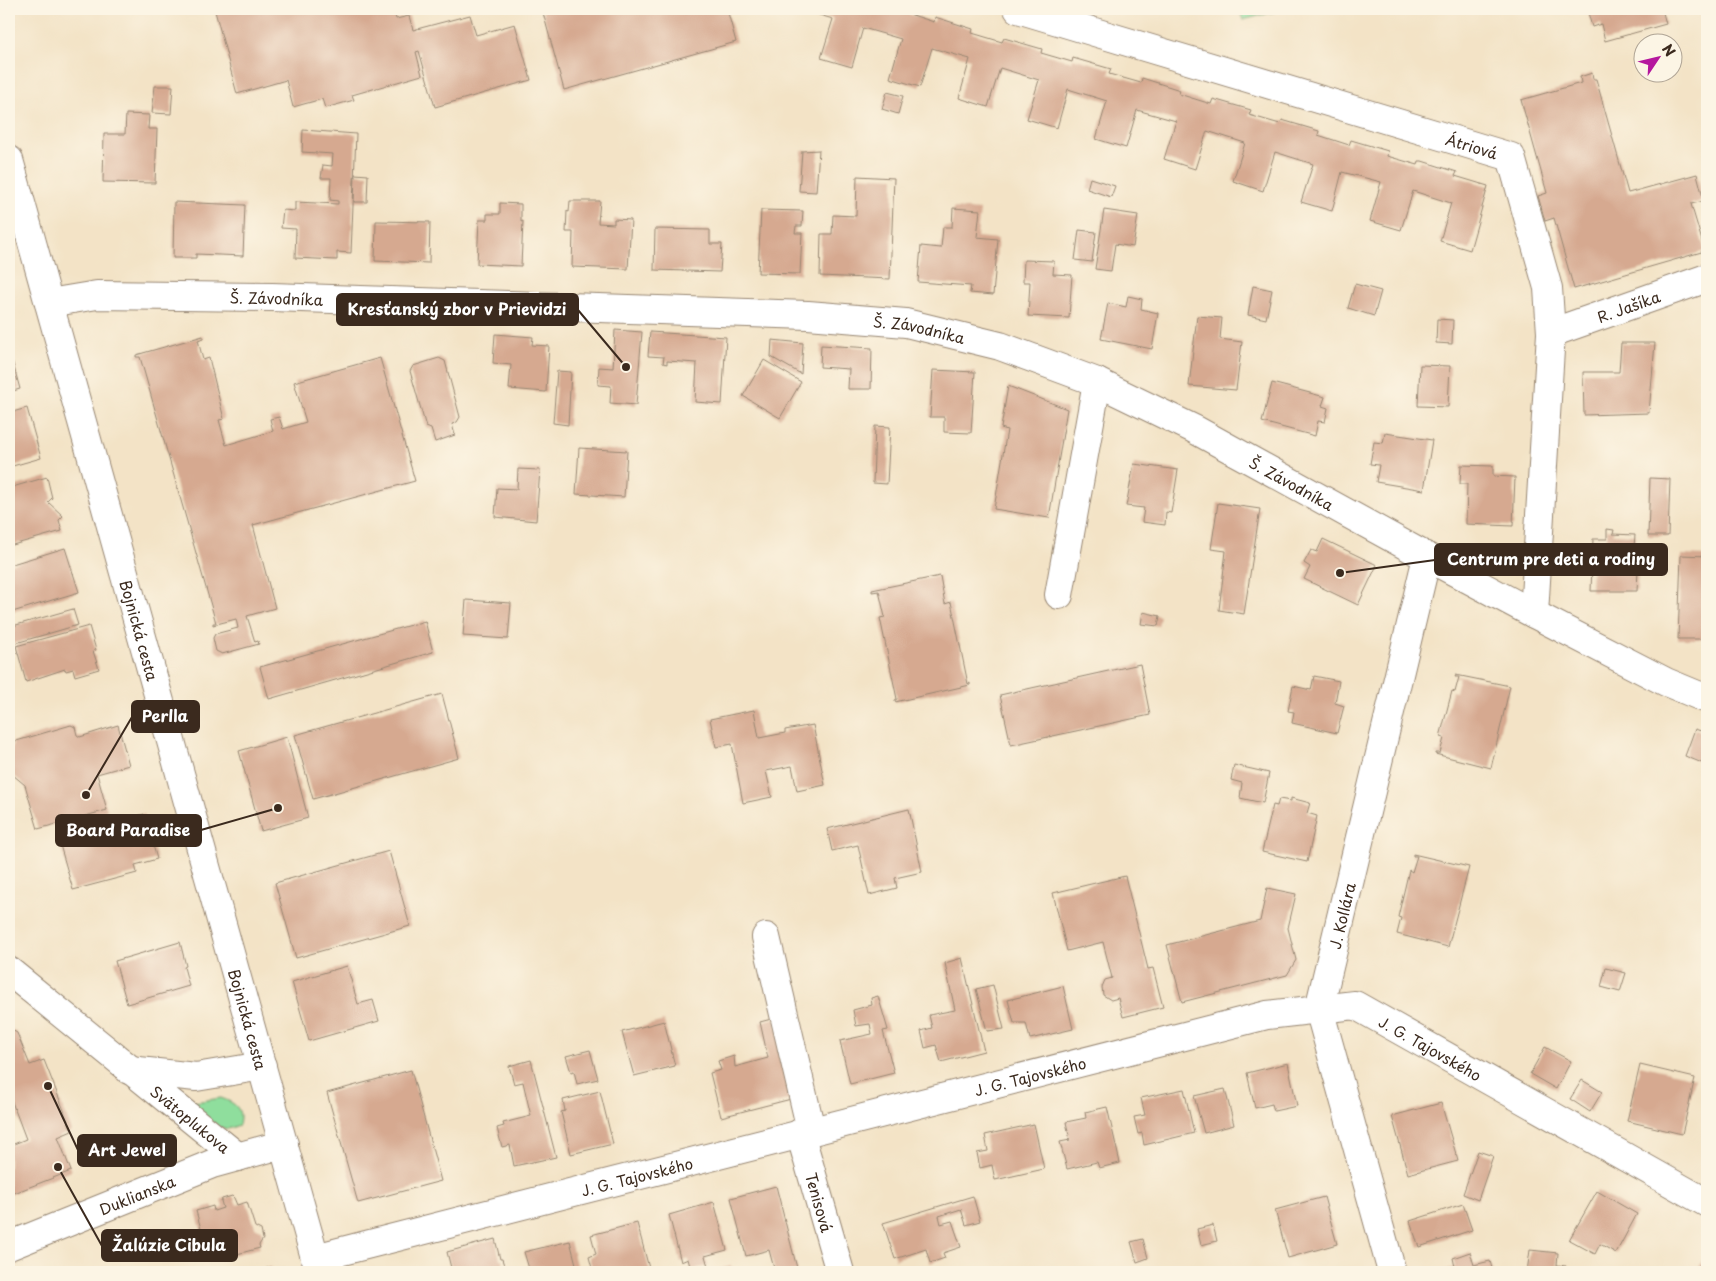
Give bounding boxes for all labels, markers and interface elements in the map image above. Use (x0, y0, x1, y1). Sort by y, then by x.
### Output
north arrow (1634, 32, 1684, 82)
text: N (1657, 40, 1681, 61)
street label: Átriová (1443, 127, 1501, 164)
street label: R. Jašíka (1594, 284, 1664, 327)
street label: Š. Závodníka (229, 285, 324, 310)
callout: Kresťanský zbor v Prievidzi (337, 294, 578, 325)
text: Kresťanský zbor v Prievidzi (348, 296, 567, 320)
street label: Š. Závodníka (872, 309, 968, 349)
street label: Š. Závodníka (1245, 450, 1339, 516)
callout: Centrum pre deti a rodiny (1435, 544, 1667, 575)
text: Centrum pre deti a rodiny (1447, 546, 1655, 570)
street label: Bojnická cesta (115, 577, 165, 684)
callout: Perlla (132, 701, 199, 732)
text: Perlla (142, 703, 189, 727)
callout: Board Paradise (56, 815, 201, 846)
text: Board Paradise (66, 817, 190, 841)
street label: J. Kollára (1322, 879, 1361, 951)
street label: Bojnická cesta (224, 966, 274, 1073)
street label: J. G. Tajovského (1375, 1009, 1486, 1086)
street label: J. G. Tajovského (972, 1050, 1088, 1101)
street label: Svätoplukova (146, 1079, 236, 1158)
callout: Art Jewel (78, 1135, 176, 1166)
text: Art Jewel (87, 1137, 166, 1161)
street label: J. G. Tajovského (578, 1151, 695, 1201)
street label: Duklianska (95, 1168, 179, 1220)
street label: Tenisová (800, 1170, 840, 1236)
callout: Žalúzie Cibula (102, 1230, 237, 1261)
text: Žalúzie Cibula (112, 1232, 226, 1256)

